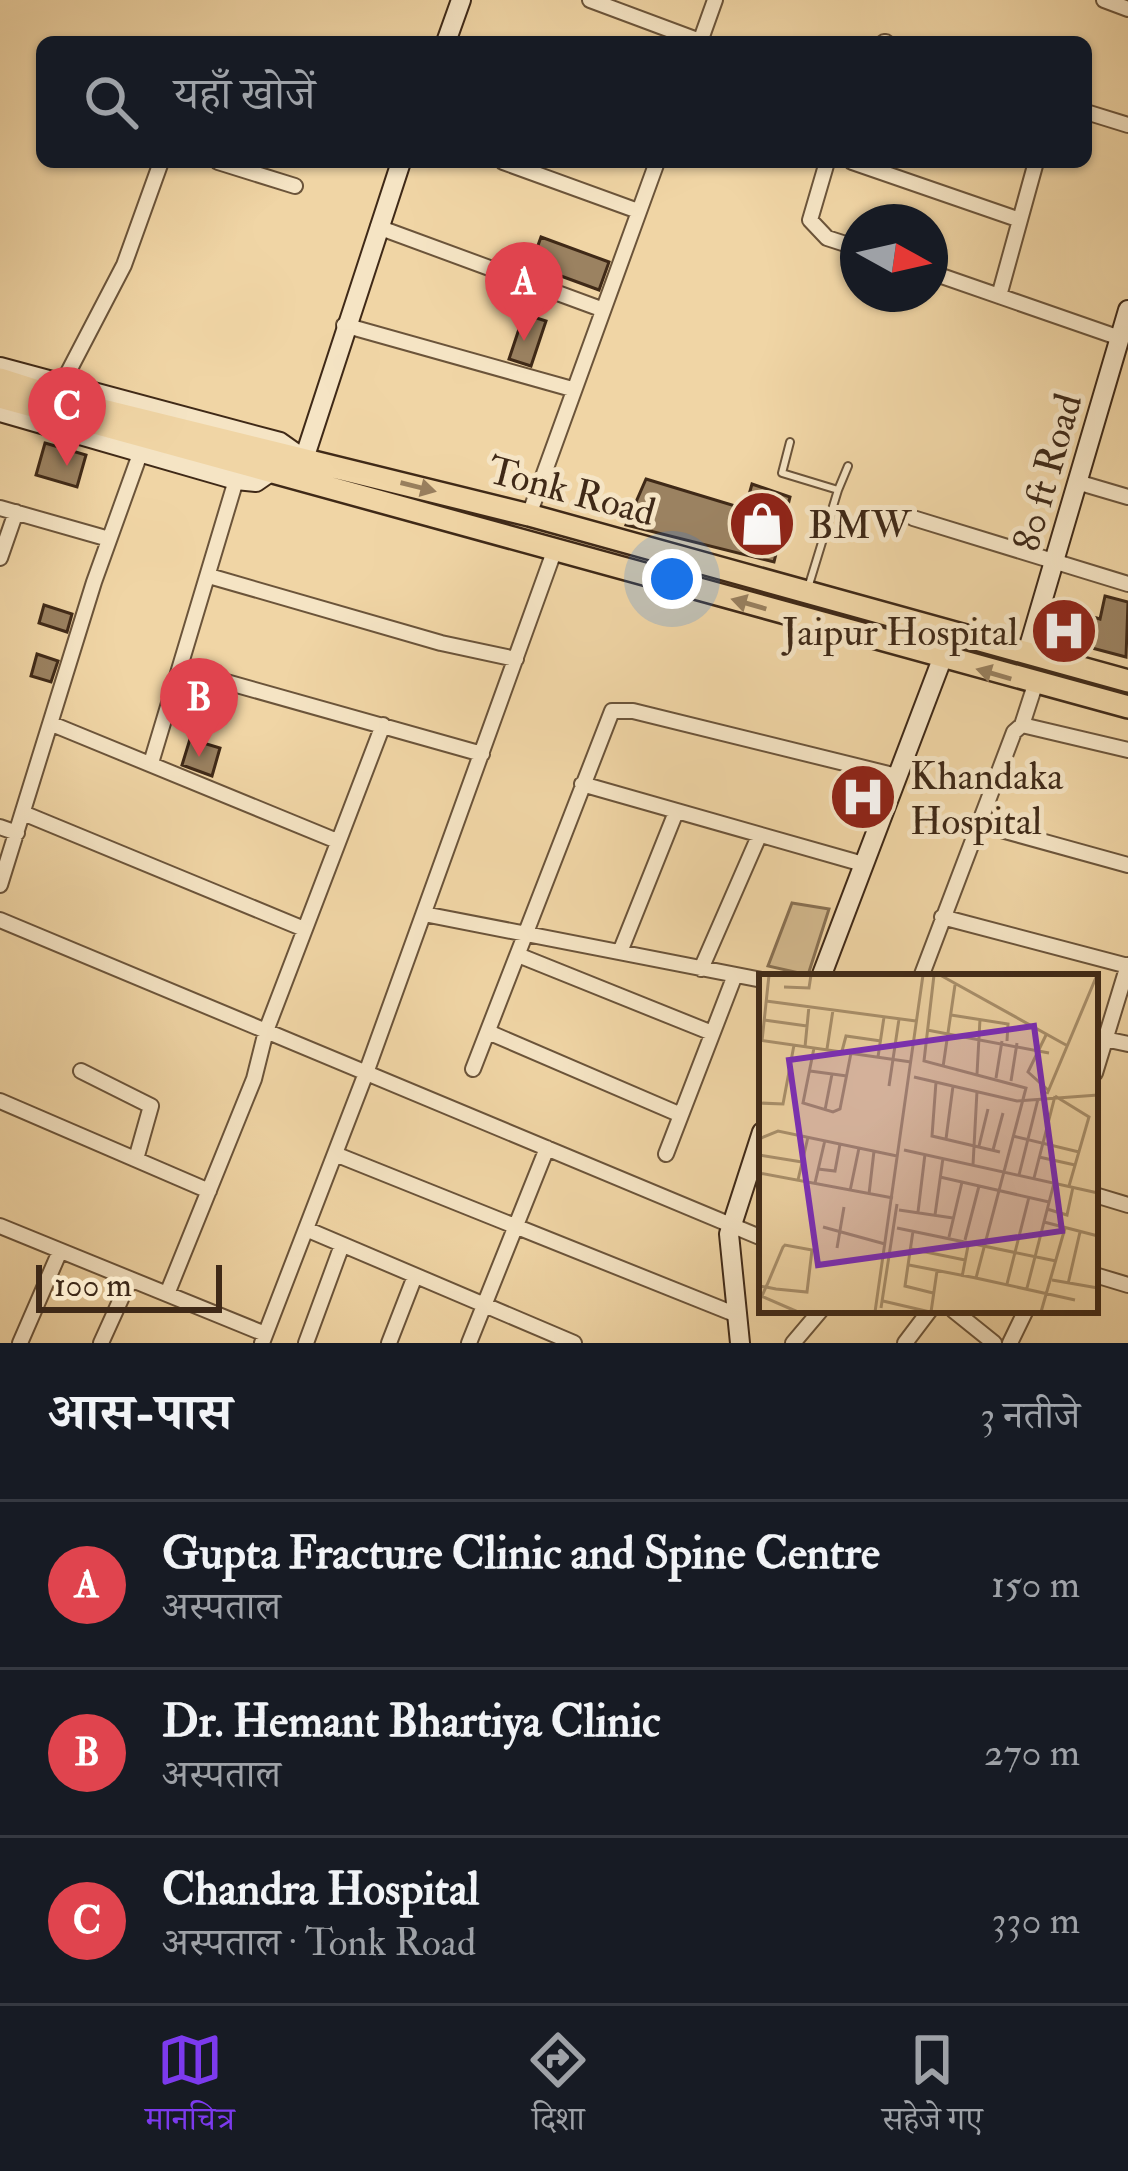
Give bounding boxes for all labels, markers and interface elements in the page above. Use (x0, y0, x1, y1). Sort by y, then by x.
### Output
search box (36, 36, 1092, 168)
text: यहाँ खोजें (174, 67, 315, 123)
icon: search (78, 69, 144, 135)
north arrow (840, 204, 948, 312)
pin: A (485, 242, 563, 341)
pin: C (28, 367, 106, 466)
street label: 80 ft Road (1002, 388, 1093, 557)
street label: Tonk Road (483, 446, 661, 537)
one-way arrow (399, 478, 436, 497)
shop icon: BMW (727, 489, 797, 559)
place label: BMW (808, 501, 912, 550)
your location (642, 549, 702, 609)
one-way arrow (730, 594, 767, 613)
hospital icon: Jaipur Hospital (1029, 596, 1099, 666)
place label: Jaipur Hospital (781, 608, 1018, 657)
pin: B (160, 658, 238, 757)
one-way arrow (975, 663, 1012, 682)
place label: Khandaka Hospital (910, 752, 1064, 846)
hospital icon: Khandaka Hospital (828, 762, 898, 832)
inset map (759, 974, 1098, 1313)
scale bar (36, 1259, 222, 1312)
text: 100 m (54, 1265, 132, 1306)
text: आस-पास (48, 1381, 232, 1445)
text: 3 नतीजे (980, 1391, 1080, 1440)
text: Gupta Fracture Clinic and Spine Centre (162, 1526, 880, 1582)
text: A (75, 1560, 99, 1609)
text: 150 m (991, 1560, 1080, 1609)
text: अस्पताल (162, 1582, 281, 1631)
text: Dr. Hemant Bhartiya Clinic (162, 1694, 660, 1750)
text: B (74, 1728, 100, 1777)
text: 270 m (984, 1728, 1080, 1777)
text: अस्पताल (162, 1750, 281, 1799)
text: Chandra Hospital (162, 1862, 479, 1918)
text: C (73, 1896, 101, 1945)
text: 330 m (992, 1896, 1080, 1945)
text: अस्पताल · Tonk Road (162, 1918, 476, 1967)
tab: मानचित्र (145, 2027, 235, 2151)
tab: दिशा (525, 2027, 591, 2151)
tab: सहेजे गए (882, 2027, 983, 2151)

